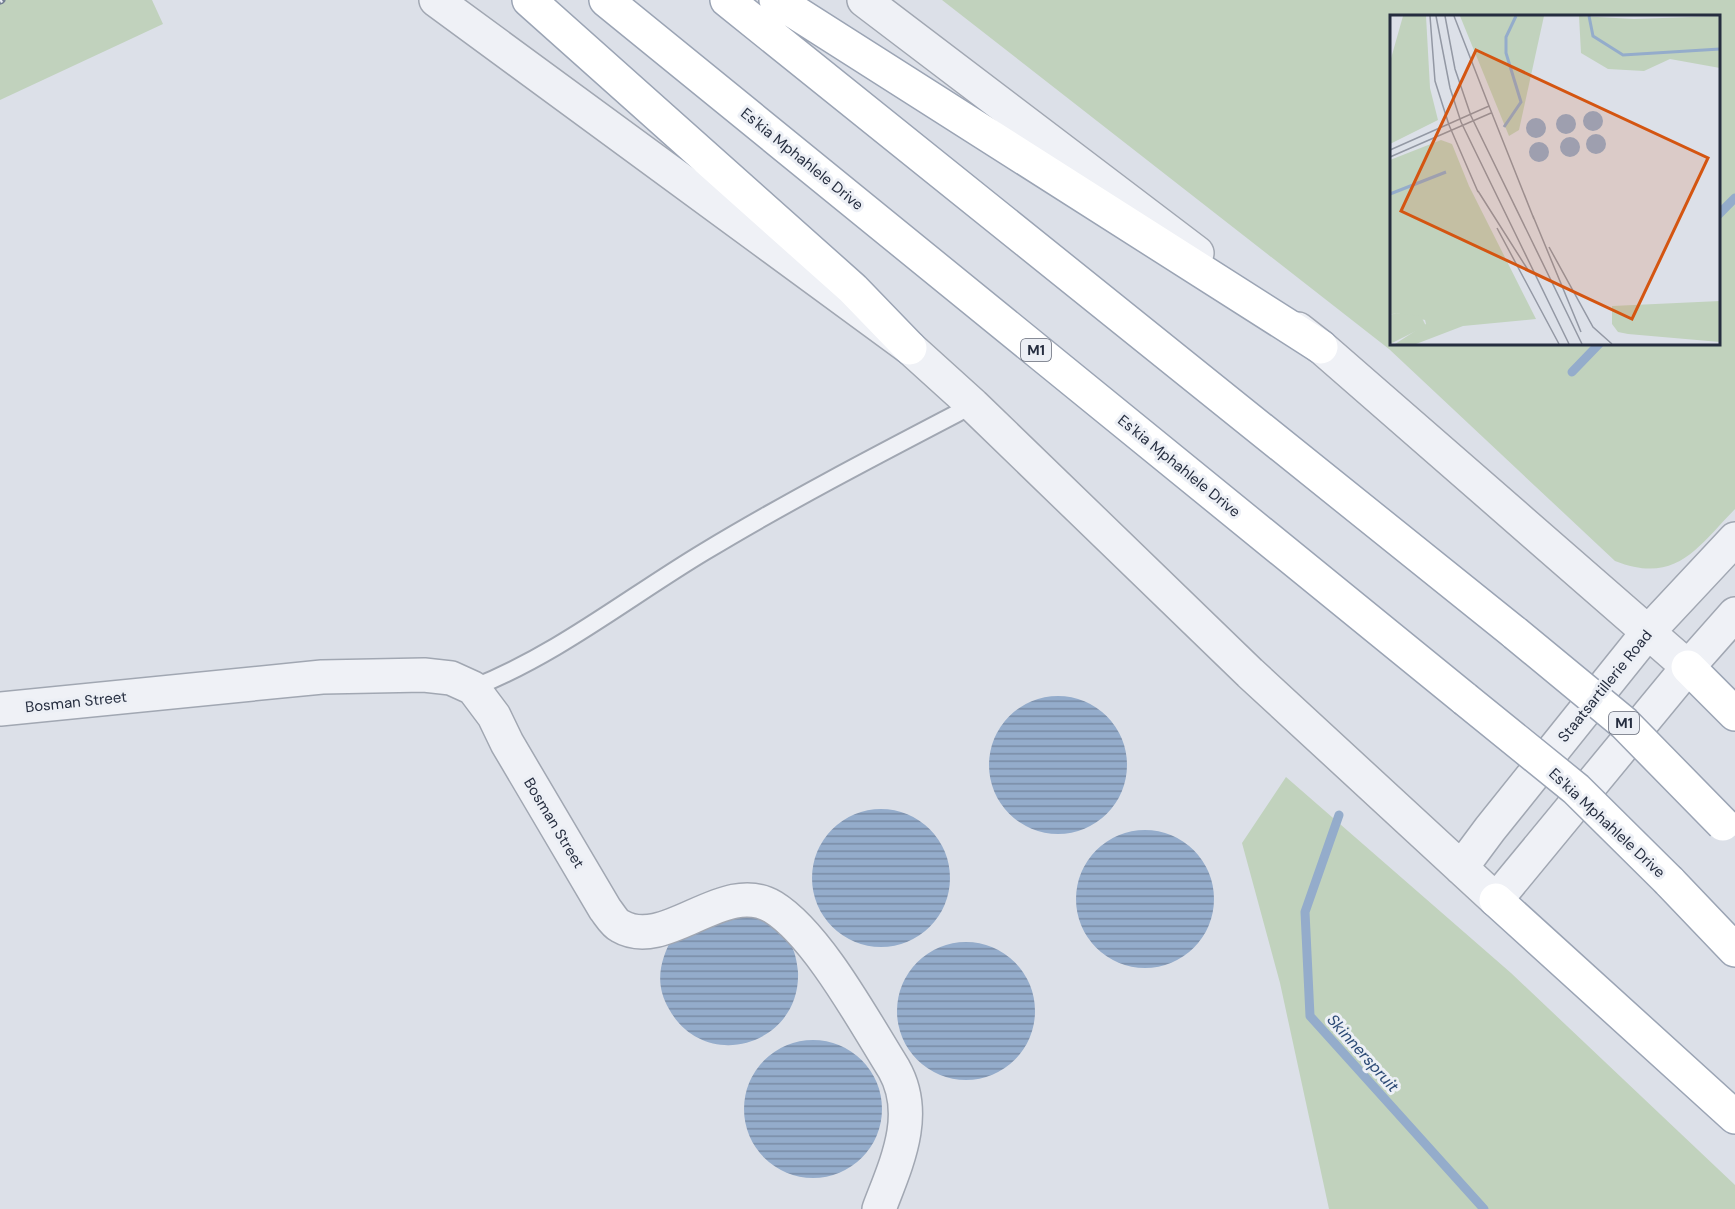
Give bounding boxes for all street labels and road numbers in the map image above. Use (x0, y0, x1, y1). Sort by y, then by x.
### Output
street label: Es'kia Mphahlele Drive (737, 103, 867, 215)
road number: M1 (1021, 339, 1051, 361)
street label: Es'kia Mphahlele Drive (1114, 410, 1244, 522)
street label: Staatsartillerie Road (1553, 626, 1657, 746)
street label: Bosman Street (24, 687, 128, 717)
road number: M1 (1609, 712, 1639, 734)
street label: Es'kia Mphahlele Drive (1544, 764, 1670, 882)
street label: Bosman Street (519, 774, 589, 872)

